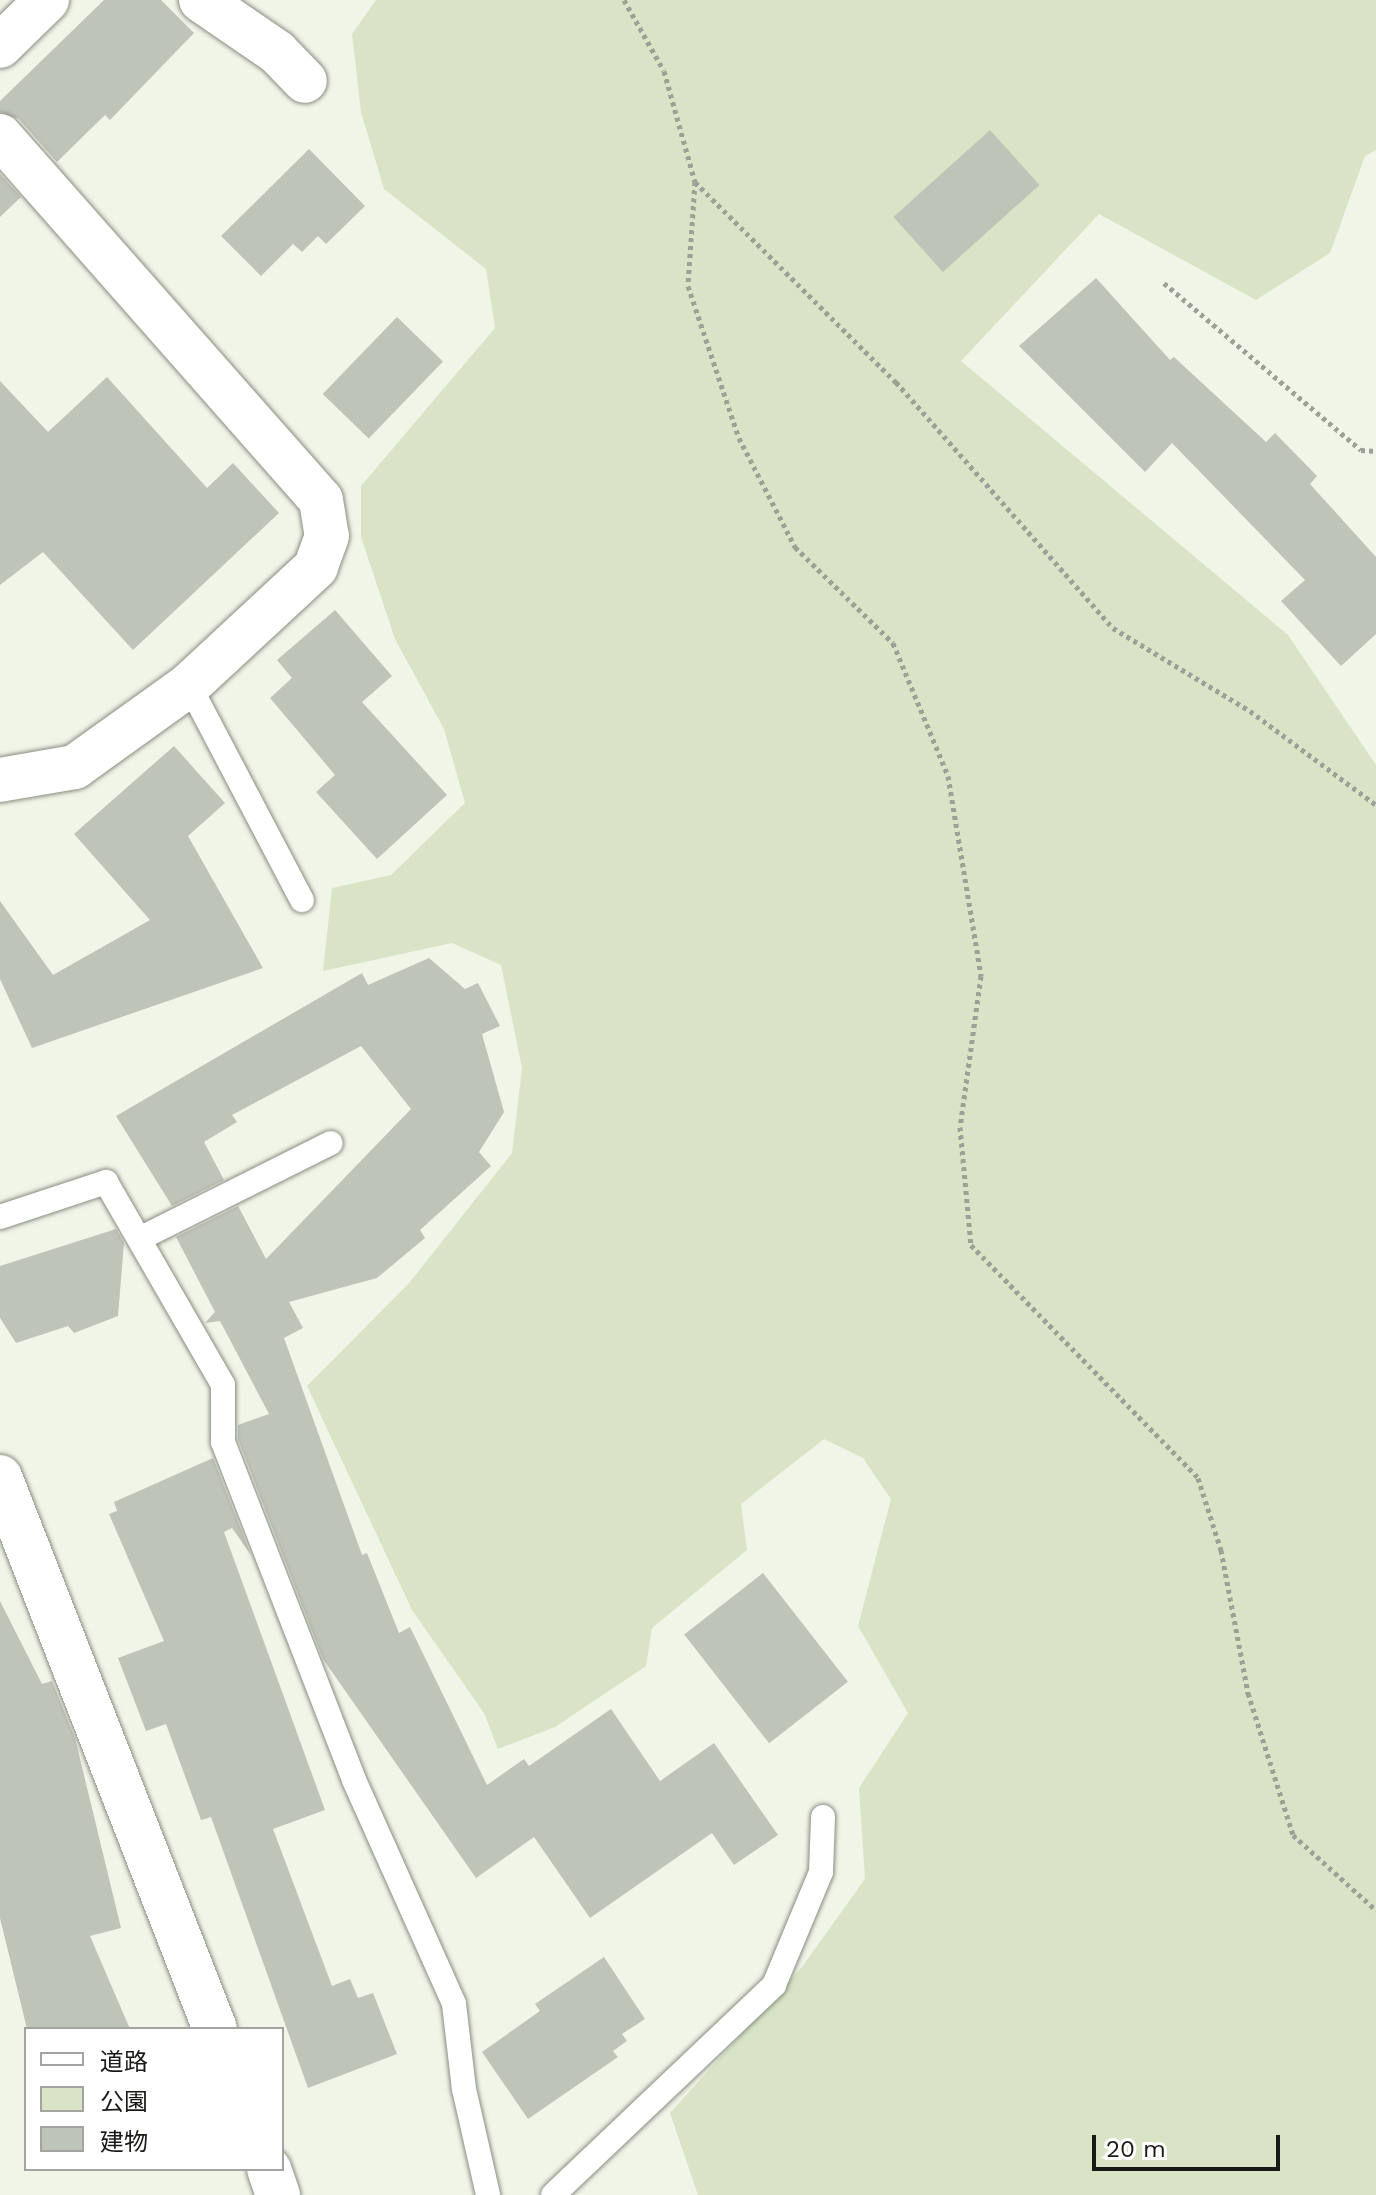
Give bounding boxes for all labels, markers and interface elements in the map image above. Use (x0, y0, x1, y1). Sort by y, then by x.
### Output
legend (24, 2027, 284, 2171)
text: 道路 (100, 2048, 148, 2076)
text: 公園 (100, 2088, 148, 2116)
scale bar (1096, 2119, 1284, 2169)
text: 建物 (100, 2128, 148, 2156)
text: 20 m (1106, 2135, 1166, 2163)

